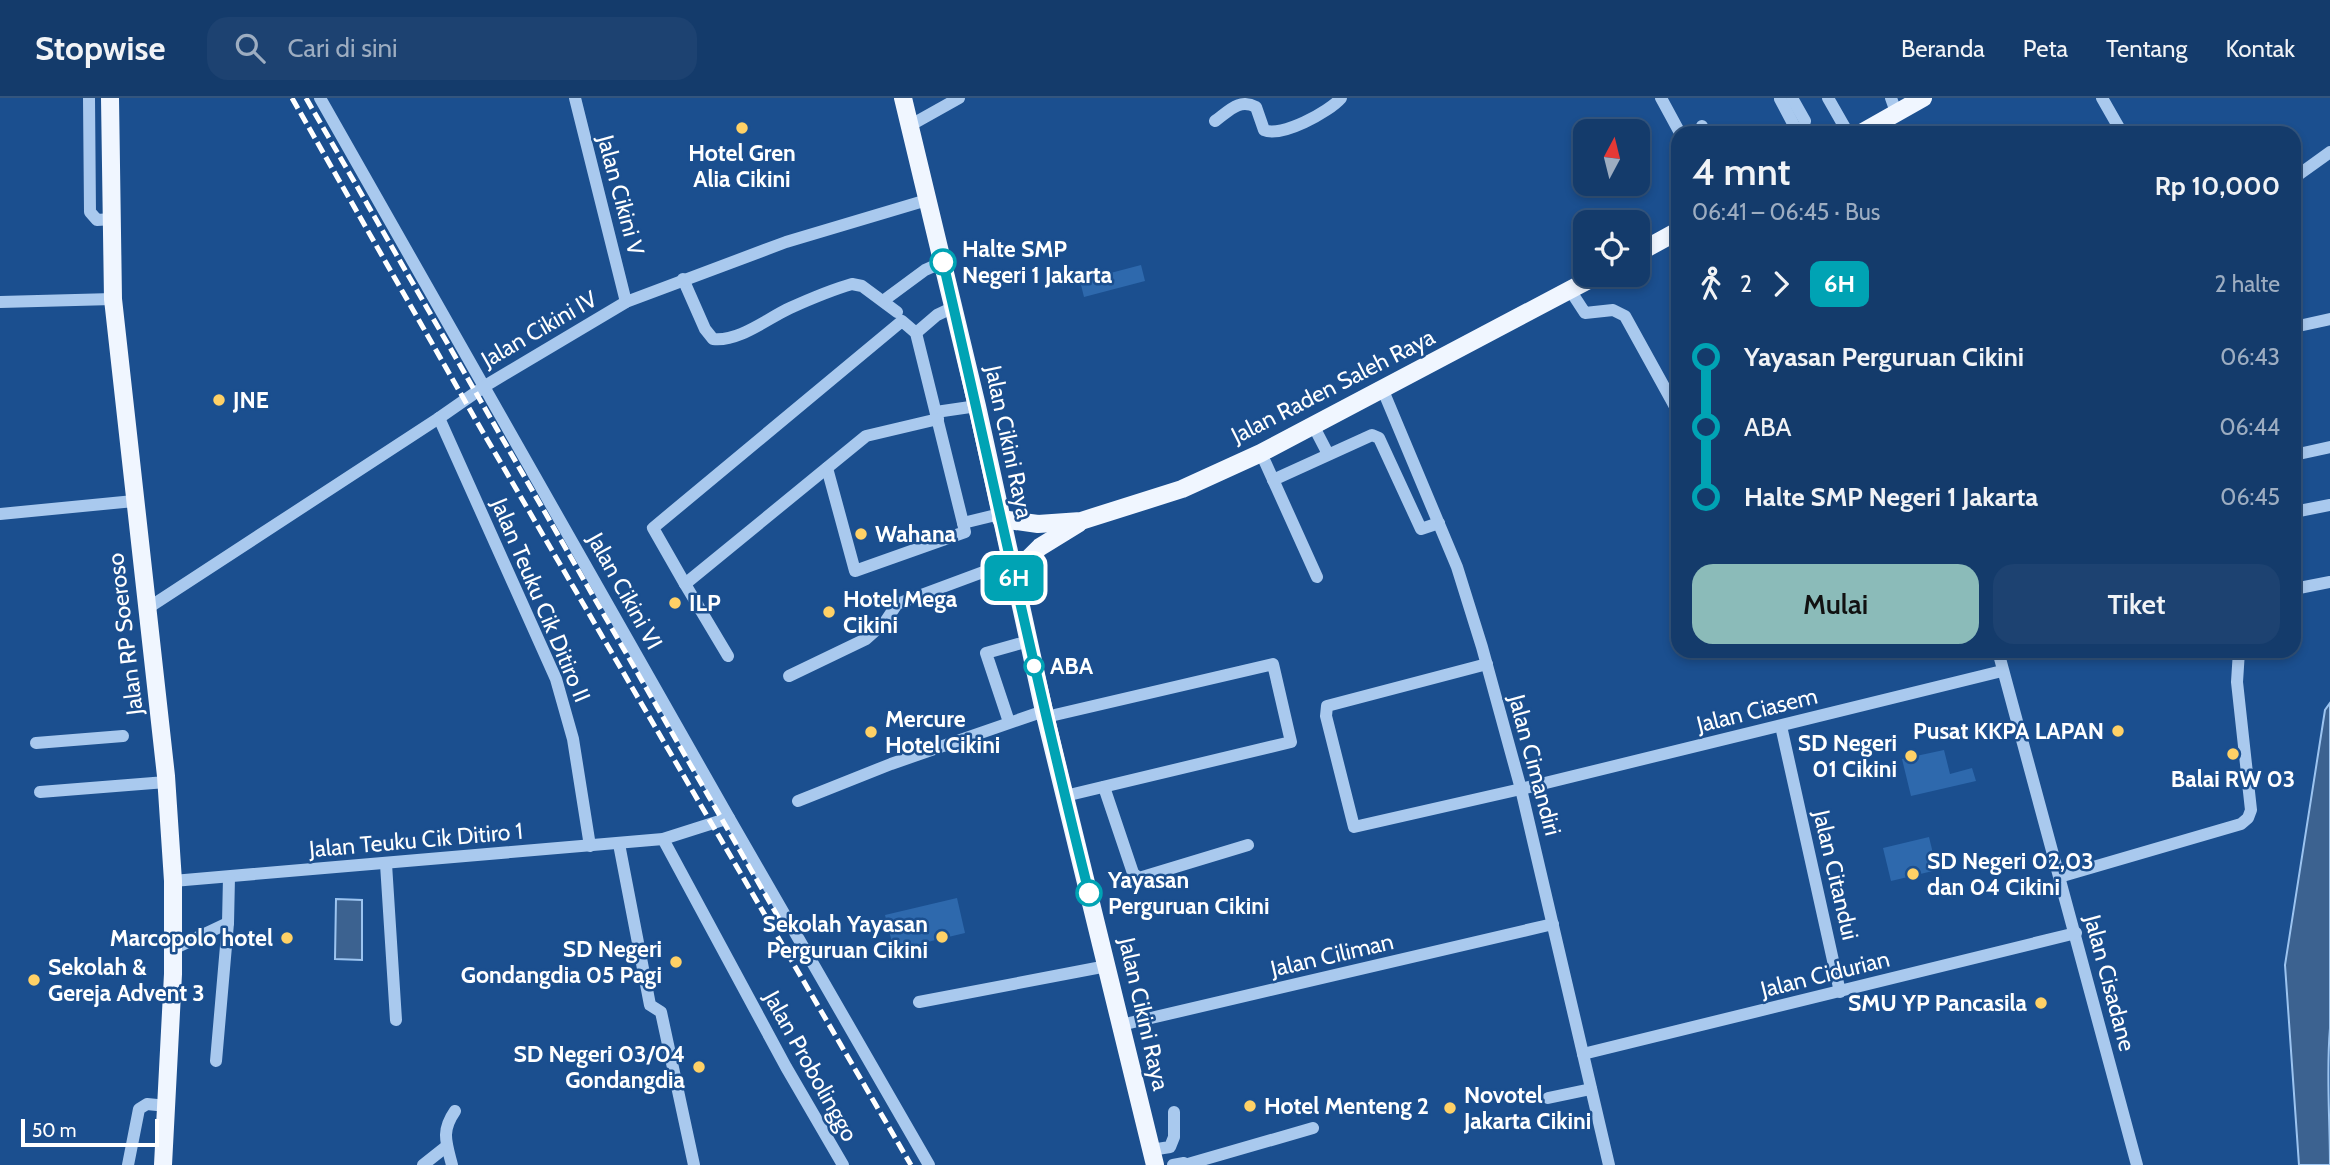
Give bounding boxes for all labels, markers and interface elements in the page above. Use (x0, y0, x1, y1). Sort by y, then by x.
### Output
search box (207, 17, 697, 80)
text: Stopwise (35, 28, 165, 68)
icon: search (231, 29, 269, 67)
text: Cari di sini (287, 32, 398, 64)
text: Beranda (1901, 34, 1985, 63)
text: Peta (2023, 34, 2068, 63)
text: Tentang (2106, 34, 2187, 63)
text: Kontak (2225, 34, 2295, 63)
north arrow (1573, 119, 1650, 196)
map controls (1573, 119, 1650, 287)
marker: Hotel Gren Alia Cikini (734, 120, 750, 136)
street label: Jalan Cikini V (591, 131, 650, 258)
place label: Hotel Gren Alia Cikini (688, 139, 796, 193)
text: 4 mnt (1692, 148, 1791, 195)
text: Rp 10,000 (2155, 170, 2280, 202)
text: 06:41 – 06:45 · Bus (1692, 198, 1880, 226)
button: locate (1573, 210, 1650, 287)
place label: Halte SMP Negeri 1 Jakarta (962, 235, 1113, 289)
marker: Halte SMP Negeri 1 Jakarta (930, 249, 956, 275)
icon: walk (1692, 265, 1730, 303)
icon: forward (1762, 265, 1800, 303)
text: 6H (1824, 269, 1855, 298)
text: 2 (1740, 270, 1752, 298)
text: 2 halte (2215, 270, 2280, 298)
street label: Jalan Cikini IV (475, 285, 602, 374)
street label: Jalan Raden Saleh Raya (1226, 323, 1439, 450)
text: Yayasan Perguruan Cikini (1744, 341, 2024, 373)
text: 06:43 (2220, 343, 2280, 371)
street label: Jalan Cikini Raya (979, 362, 1039, 521)
place label: JNE (232, 386, 269, 414)
marker: JNE (211, 392, 227, 408)
text: ABA (1744, 411, 1792, 443)
text: 06:44 (2220, 413, 2280, 441)
text: Halte SMP Negeri 1 Jakarta (1744, 481, 2038, 513)
text: 06:45 (2220, 483, 2280, 511)
street label: Jalan Teuku Cik Ditiro II (485, 493, 597, 706)
place label: Wahana (875, 520, 957, 548)
marker: Wahana (853, 526, 869, 542)
street label: Jalan Cikini VI (581, 527, 668, 654)
street label: Jalan RP Soeroso (101, 551, 149, 718)
line badge: 6H (982, 555, 1046, 601)
text: 6H (998, 563, 1030, 592)
button: Mulai (1692, 564, 1979, 644)
button: Tiket (1993, 564, 2280, 644)
place label: Hotel Mega Cikini (843, 585, 958, 639)
place label: ILP (689, 589, 721, 617)
marker: ILP (667, 595, 683, 611)
marker: Hotel Mega Cikini (821, 604, 837, 620)
place label: ABA (1050, 652, 1094, 680)
marker: ABA (1024, 656, 1044, 676)
street label: Jalan Ciasem (1693, 681, 1820, 739)
street label: Jalan Cimandiri (1502, 690, 1567, 839)
place label: Mercure Hotel Cikini (885, 705, 1000, 759)
place label: Pusat KKPA LAPAN (1913, 717, 2104, 745)
marker: Pusat KKPA LAPAN (2110, 723, 2126, 739)
marker: Mercure Hotel Cikini (863, 724, 879, 740)
place label: SD Negeri 01 Cikini (1798, 729, 1897, 783)
marker: Balai RW 03 (2225, 746, 2241, 762)
marker: SD Negeri 01 Cikini (1903, 748, 1919, 764)
place label: Balai RW 03 (2171, 765, 2295, 793)
street label: Jalan Citandui (1807, 806, 1865, 943)
street label: Jalan Teuku Cik Ditiro 1 (307, 817, 524, 863)
place label: SD Negeri 02,03 dan 04 Cikini (1927, 847, 2094, 901)
place label: Yayasan Perguruan Cikini (1107, 866, 1270, 920)
marker: SD Negeri 02,03 dan 04 Cikini (1905, 866, 1921, 882)
marker: Yayasan Perguruan Cikini (1076, 880, 1102, 906)
place label: Sekolah Yayasan Perguruan Cikini (763, 910, 928, 964)
street label: Jalan Cisadane (2078, 911, 2142, 1054)
place label: Marcopolo hotel (110, 924, 273, 952)
street label: Jalan Ciliman (1267, 927, 1396, 983)
marker: Sekolah Yayasan Perguruan Cikini (934, 929, 950, 945)
marker: Marcopolo hotel (279, 930, 295, 946)
street label: Jalan Cikini Raya (1113, 934, 1175, 1093)
place label: SD Negeri Gondangdia 05 Pagi (461, 935, 662, 989)
street label: Jalan Cidurian (1757, 944, 1892, 1004)
place label: Sekolah & Gereja Advent 3 (48, 953, 205, 1007)
marker: SD Negeri Gondangdia 05 Pagi (668, 954, 684, 970)
marker: Sekolah & Gereja Advent 3 (26, 972, 42, 988)
street label: Jalan Probolinggo (758, 985, 864, 1146)
place label: SMU YP Pancasila (1848, 989, 2028, 1017)
marker: SMU YP Pancasila (2033, 995, 2049, 1011)
place label: SD Negeri 03/04 Gondangdia (513, 1040, 686, 1094)
marker: SD Negeri 03/04 Gondangdia (691, 1059, 707, 1075)
place label: Novotel Jakarta Cikini (1463, 1081, 1591, 1135)
place label: Hotel Menteng 2 (1264, 1092, 1429, 1120)
marker: Hotel Menteng 2 (1242, 1098, 1258, 1114)
marker: Novotel Jakarta Cikini (1442, 1100, 1458, 1116)
scale bar (21, 1116, 159, 1148)
text: 50 m (32, 1119, 76, 1142)

